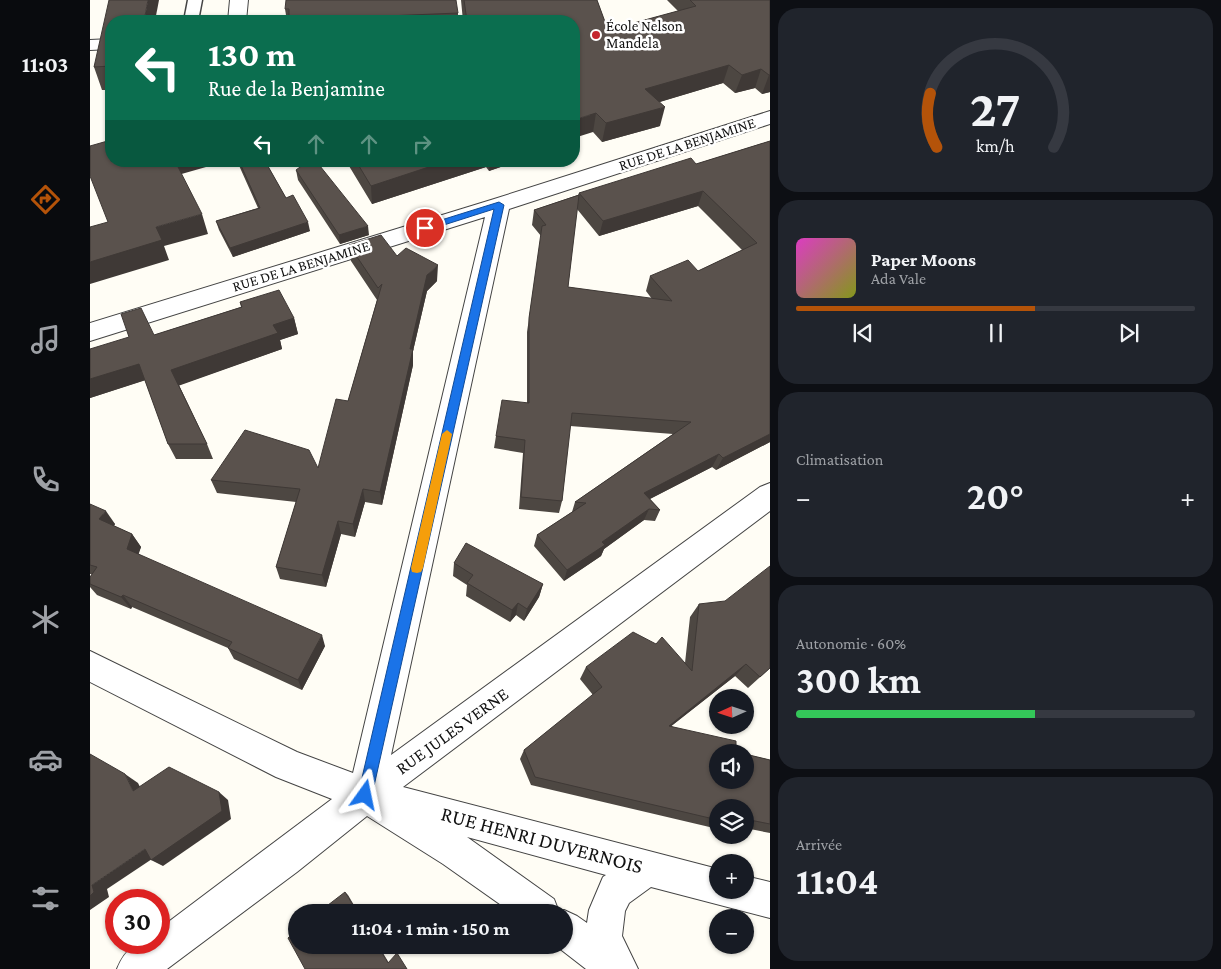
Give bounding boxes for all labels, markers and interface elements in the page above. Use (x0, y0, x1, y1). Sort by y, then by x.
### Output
place label: École Nelson Mandela (606, 18, 683, 51)
marker: École Nelson Mandela (590, 29, 602, 41)
icon: left (125, 35, 190, 100)
text: 130 m (208, 35, 296, 74)
text: 11:03 (22, 52, 68, 77)
text: Rue de la Benjamine (208, 76, 385, 101)
text: 27 (970, 79, 1021, 137)
street label: RUE DE LA BENJAMINE (617, 114, 758, 175)
icon: left (249, 130, 277, 158)
icon: ahead (302, 130, 330, 158)
icon: ahead (355, 130, 383, 158)
icon: right (408, 130, 436, 158)
text: km/h (976, 136, 1015, 156)
icon: directions (28, 182, 63, 217)
pin (404, 207, 446, 249)
icon: arrive (411, 214, 439, 242)
street label: RUE DE LA BENJAMINE (230, 237, 372, 295)
text: Paper Moons (871, 249, 976, 270)
text: Ada Vale (871, 270, 926, 287)
icon: previous (849, 319, 877, 347)
icon: pause (982, 319, 1010, 347)
icon: next (1115, 319, 1143, 347)
icon: music (28, 322, 63, 357)
text: Climatisation (796, 451, 883, 468)
icon: phone (28, 462, 63, 497)
text: 20° (967, 475, 1024, 517)
text: − (796, 482, 811, 513)
text: + (1180, 482, 1195, 513)
icon: climate (28, 602, 63, 637)
text: Autonomie · 60% (796, 635, 906, 652)
text: 300 km (796, 659, 921, 701)
street label: RUE JULES VERNE (392, 683, 512, 778)
north arrow (709, 689, 754, 734)
map controls (709, 689, 754, 954)
icon: car (28, 742, 63, 777)
button: sound (709, 744, 754, 789)
position arrow (338, 768, 390, 820)
button: layers (709, 799, 754, 844)
street label: RUE HENRI DUVERNOIS (439, 802, 646, 879)
text: Arrivée (796, 836, 842, 853)
button: + (709, 854, 754, 899)
text: 11:04 (796, 860, 879, 902)
icon: filters (28, 881, 63, 916)
speed limit sign: 30 (105, 889, 170, 954)
button: − (709, 909, 754, 954)
text: 11:04 · 1 min · 150 m (352, 918, 509, 939)

